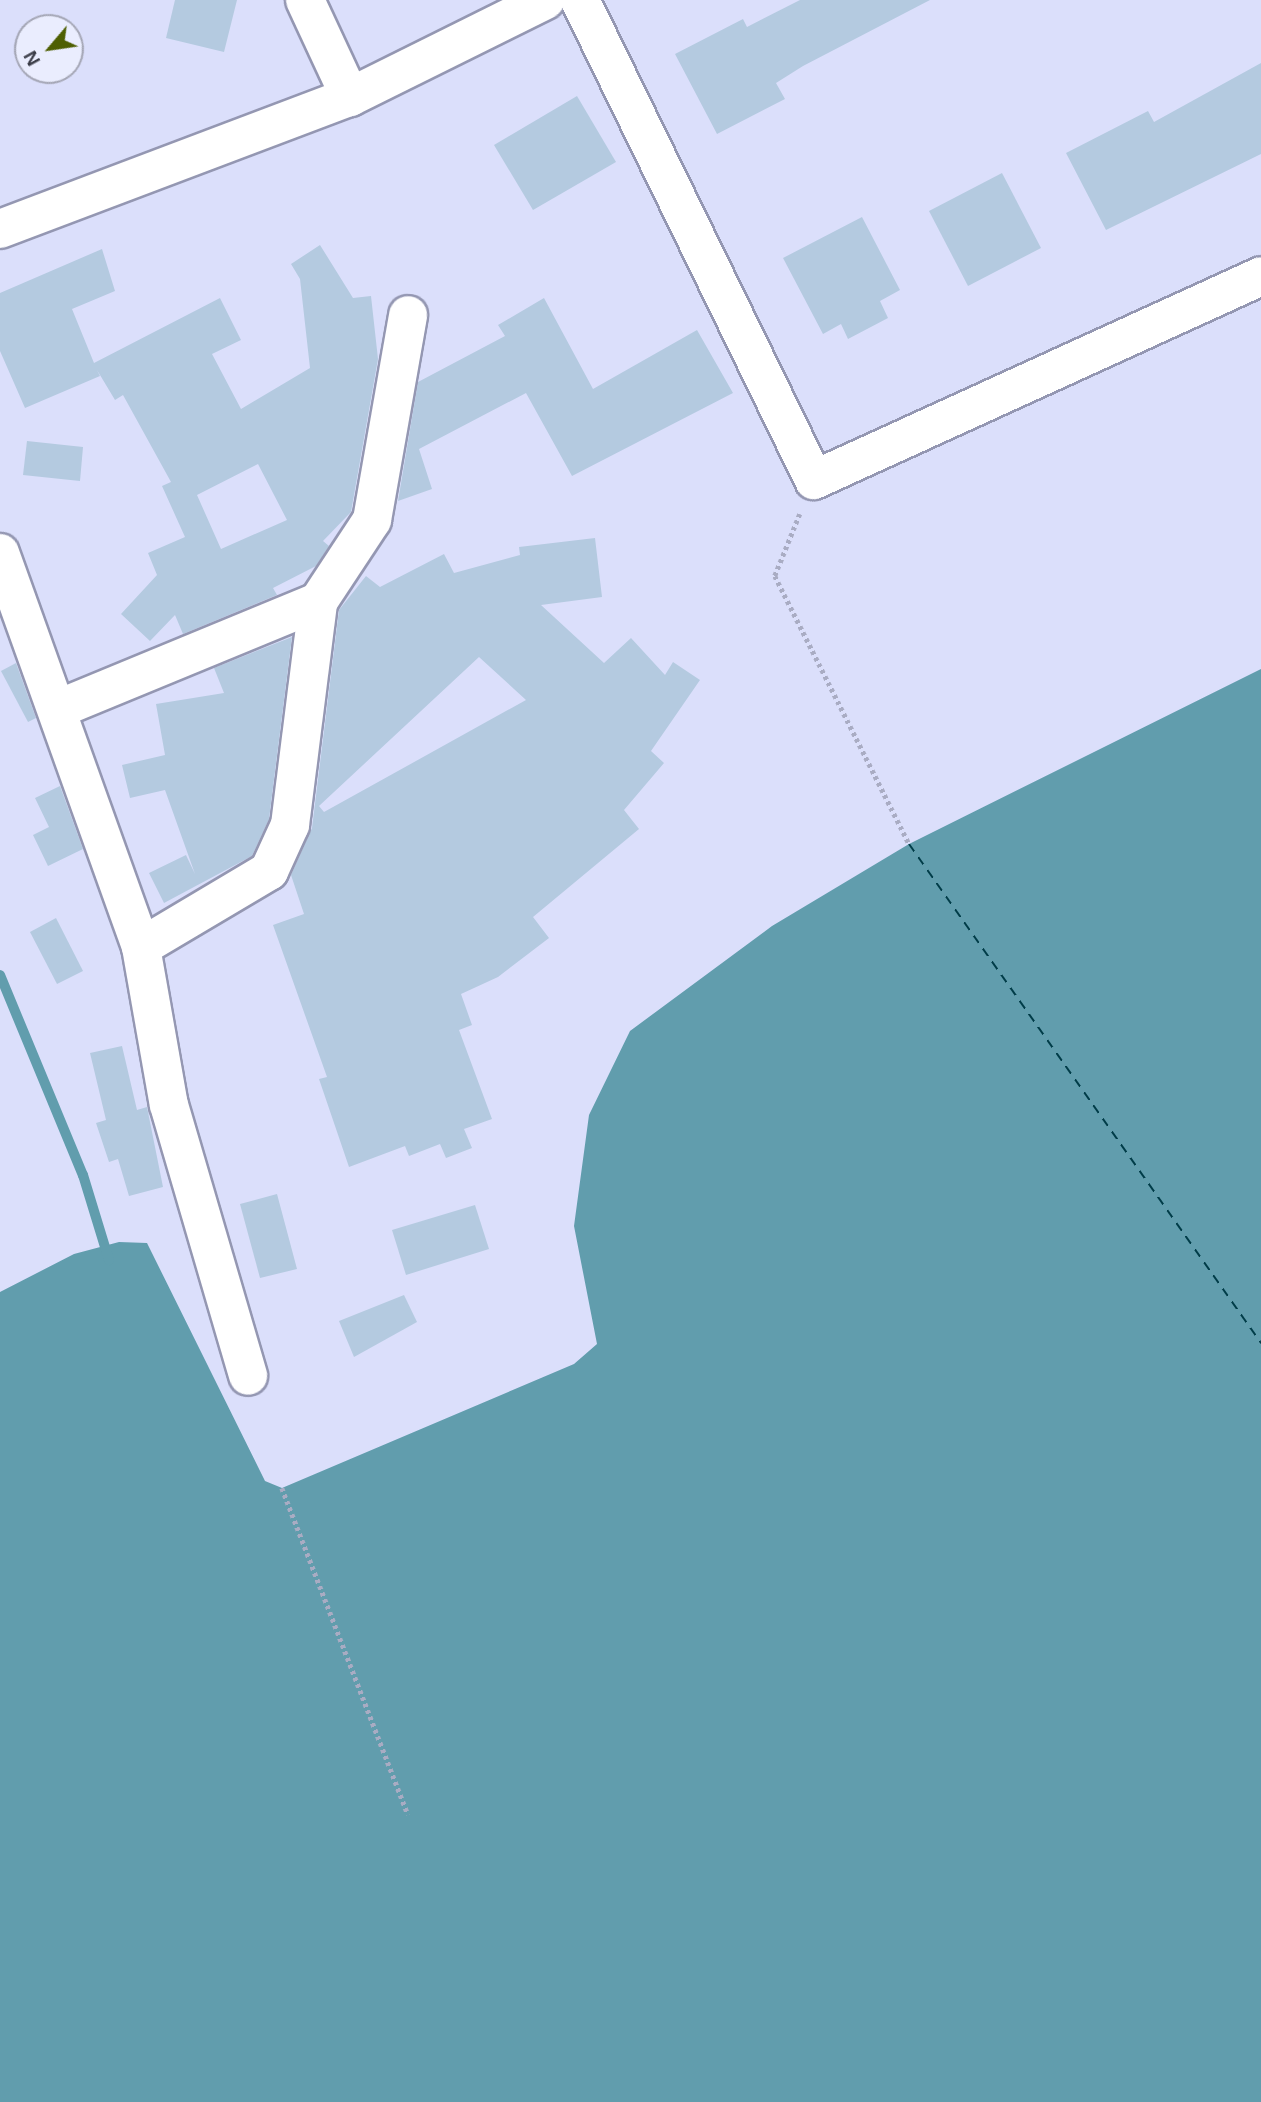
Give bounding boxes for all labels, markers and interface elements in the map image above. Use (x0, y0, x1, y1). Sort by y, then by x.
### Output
north arrow (14, 14, 84, 84)
text: N (19, 47, 44, 70)

